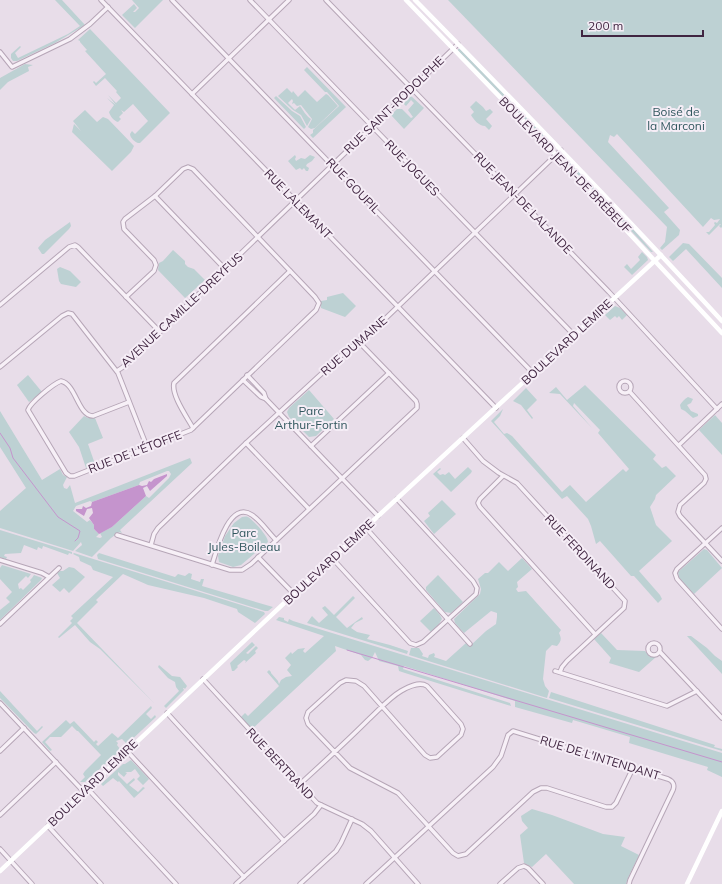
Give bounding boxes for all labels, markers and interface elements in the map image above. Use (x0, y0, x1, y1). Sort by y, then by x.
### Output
scale bar (582, 12, 703, 38)
text: 200 m (588, 18, 623, 33)
street label: RUE SAINT-RODOLPHE (340, 53, 447, 156)
street label: BOULEVARD JEAN-DE BRÉBEUF (496, 93, 635, 236)
park label: Boisé de la Marconi (647, 104, 705, 133)
street label: RUE JOGUES (382, 136, 443, 199)
street label: RUE JEAN-DE LALANDE (471, 149, 576, 257)
street label: RUE GOUPIL (323, 155, 384, 217)
street label: RUE LALEMANT (261, 166, 336, 242)
street label: AVENUE CAMILLE-DREYFUS (117, 249, 246, 370)
street label: BOULEVARD LEMIRE (518, 296, 615, 388)
street label: RUE DUMAINE (317, 313, 390, 379)
park label: Parc Arthur-Fortin (275, 403, 348, 432)
street label: RUE DE L'ÉTOFFE (86, 427, 184, 476)
street label: RUE FERDINAND (542, 511, 619, 592)
street label: BOULEVARD LEMIRE (280, 516, 377, 608)
park label: Parc Jules-Boileau (208, 525, 280, 554)
street label: RUE BERTRAND (243, 725, 317, 803)
street label: RUE DE L'INTENDANT (538, 732, 663, 783)
street label: BOULEVARD LEMIRE (45, 736, 141, 829)

